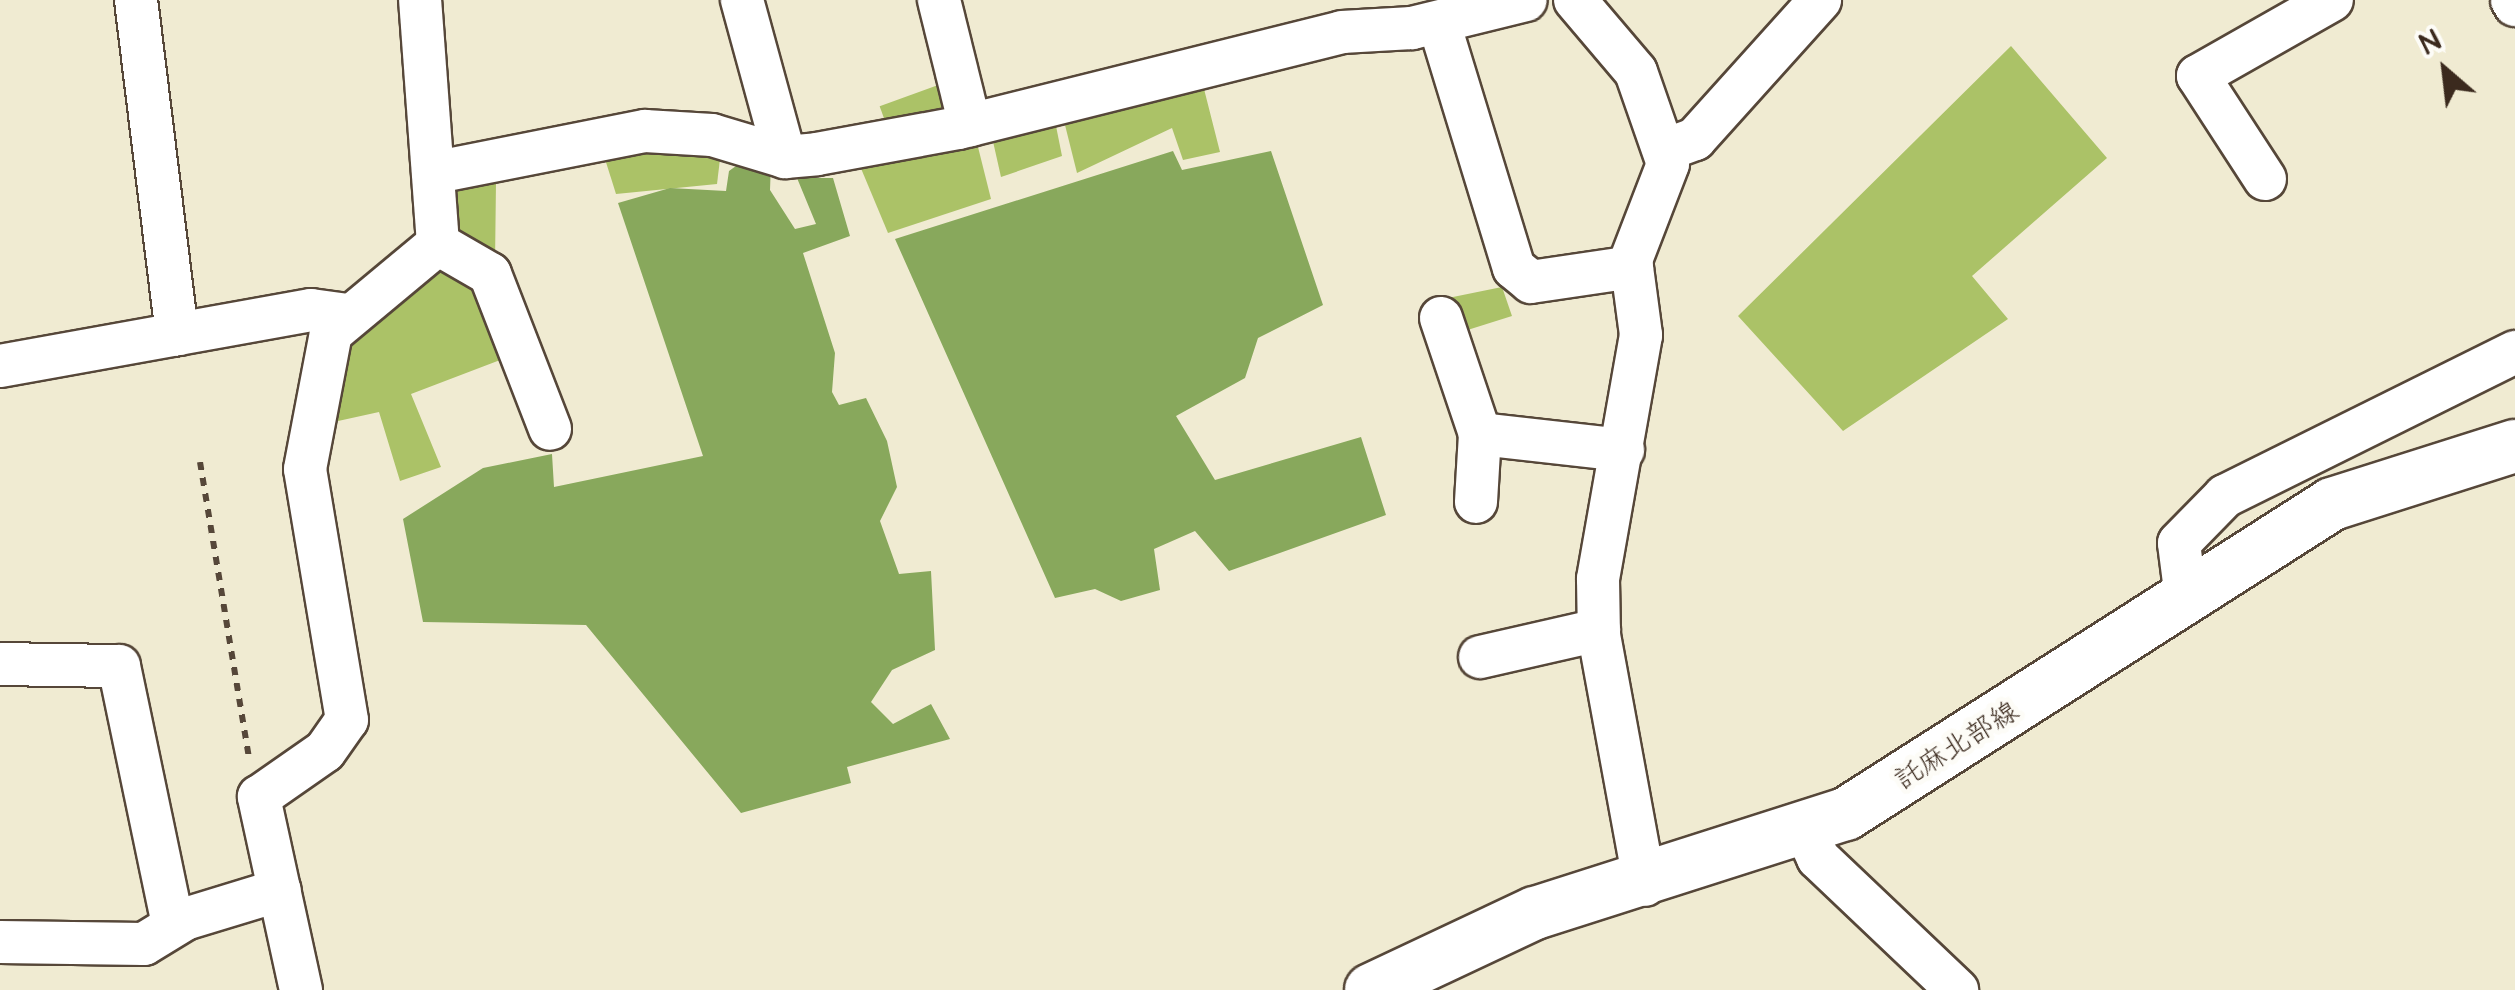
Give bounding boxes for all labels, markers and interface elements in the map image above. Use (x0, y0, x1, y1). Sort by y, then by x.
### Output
north arrow (2395, 20, 2495, 120)
text: N (2414, 22, 2448, 64)
street label: 託麻北部線 (1889, 695, 2025, 797)

